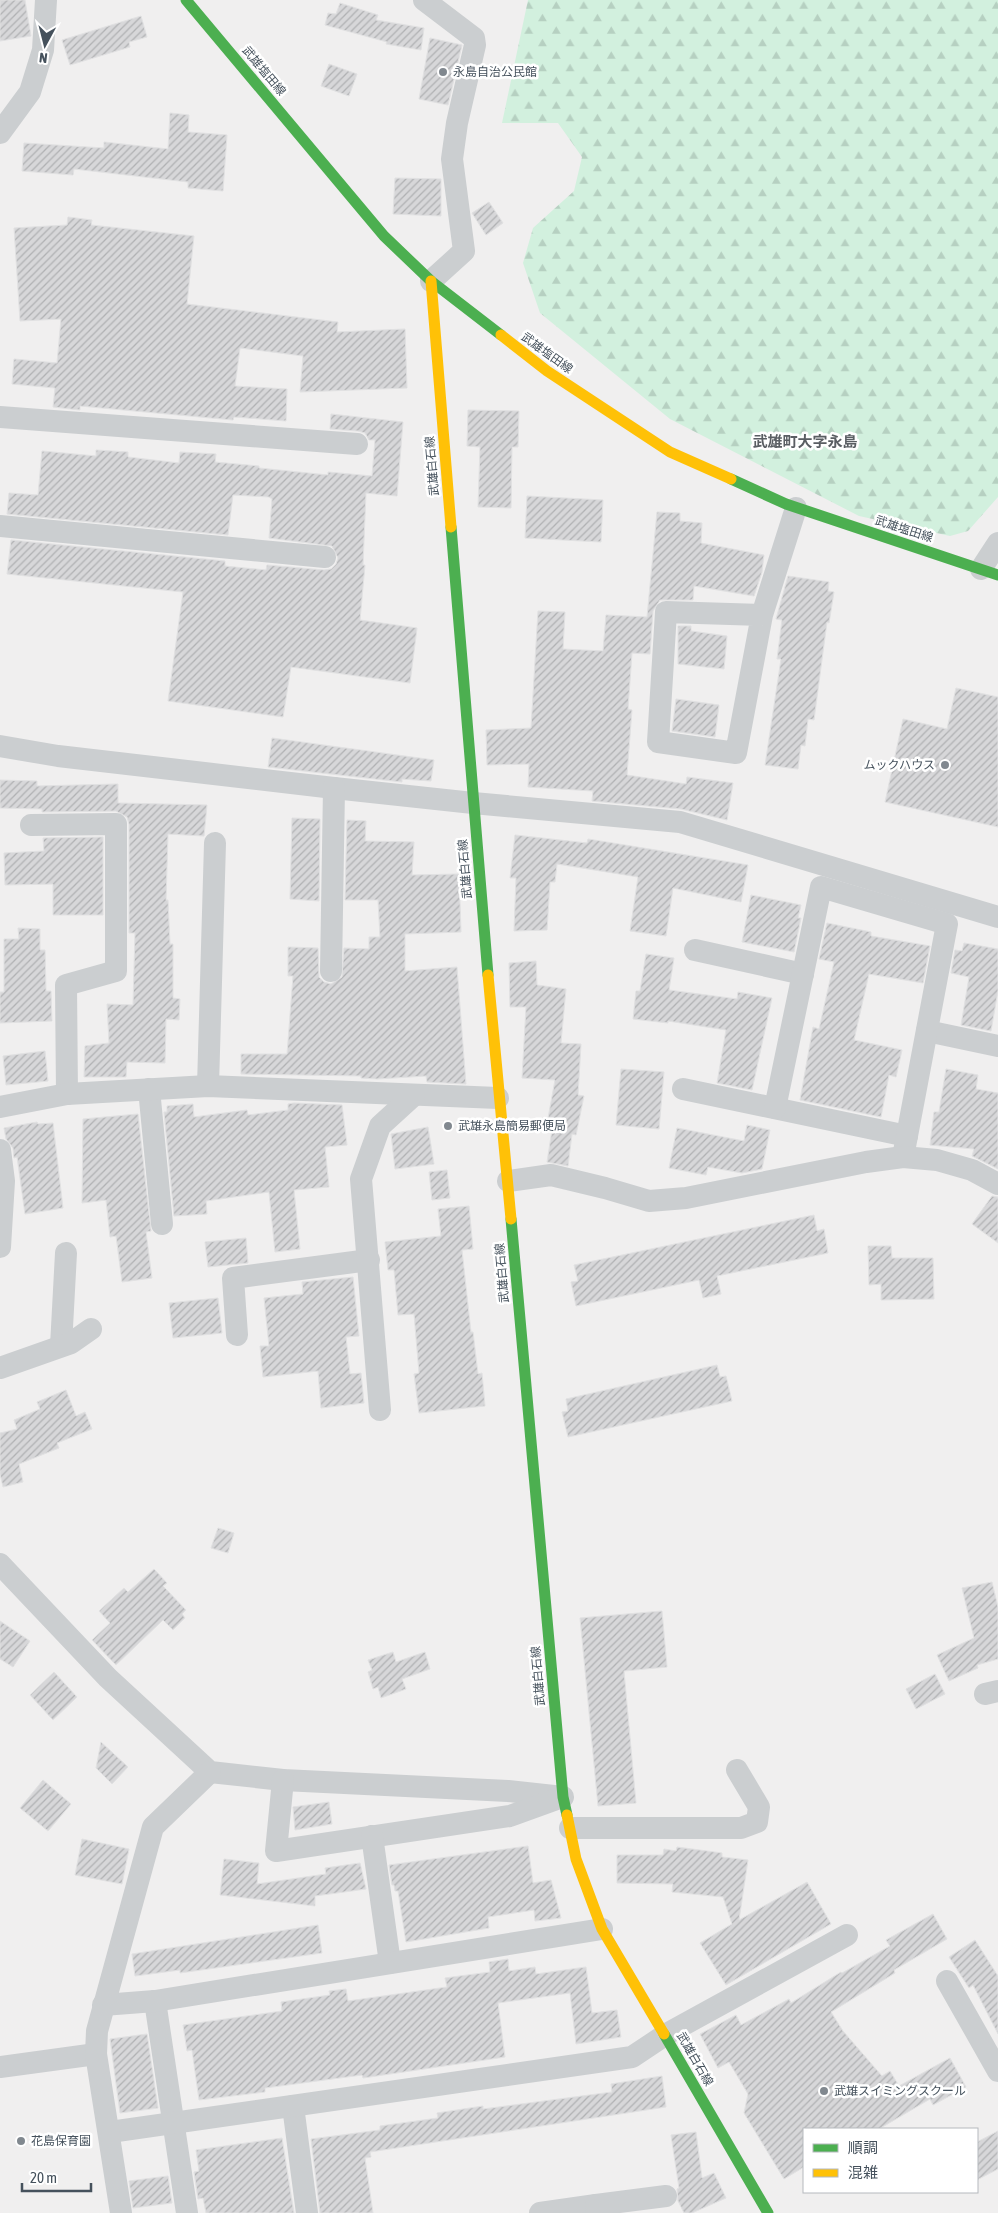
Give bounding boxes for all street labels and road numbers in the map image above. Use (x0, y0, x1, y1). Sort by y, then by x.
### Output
street label: 武雄塩田線 (239, 44, 289, 98)
street label: 武雄塩田線 (519, 330, 575, 376)
street label: 武雄白石線 (422, 435, 442, 497)
street label: 武雄塩田線 (873, 513, 935, 545)
street label: 武雄白石線 (455, 838, 475, 900)
street label: 武雄白石線 (492, 1242, 512, 1304)
street label: 武雄白石線 (528, 1645, 548, 1707)
street label: 武雄白石線 (674, 2030, 716, 2088)

